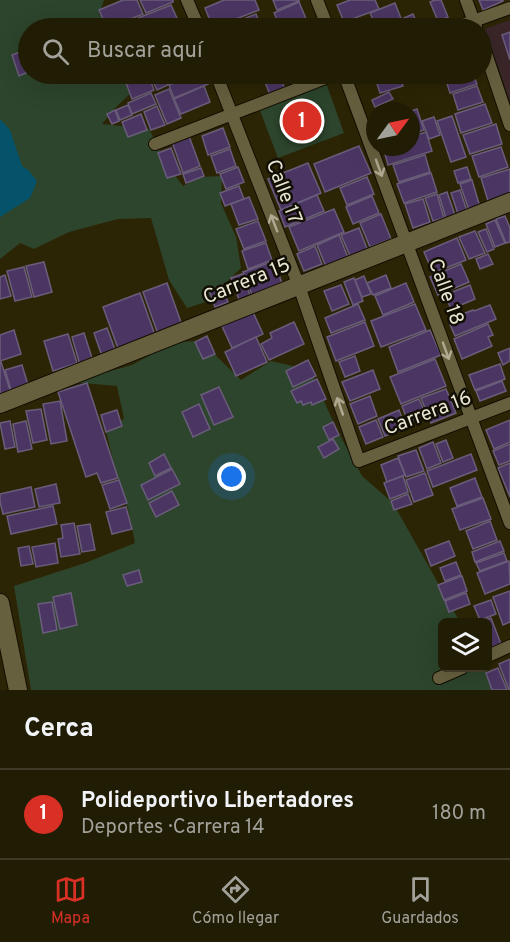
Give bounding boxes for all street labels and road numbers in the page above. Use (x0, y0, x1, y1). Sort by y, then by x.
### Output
street label: Calle 17 (259, 156, 307, 228)
street label: Carrera 15 (199, 253, 295, 311)
street label: Calle 18 (421, 255, 469, 329)
street label: Carrera 16 (381, 385, 475, 443)

